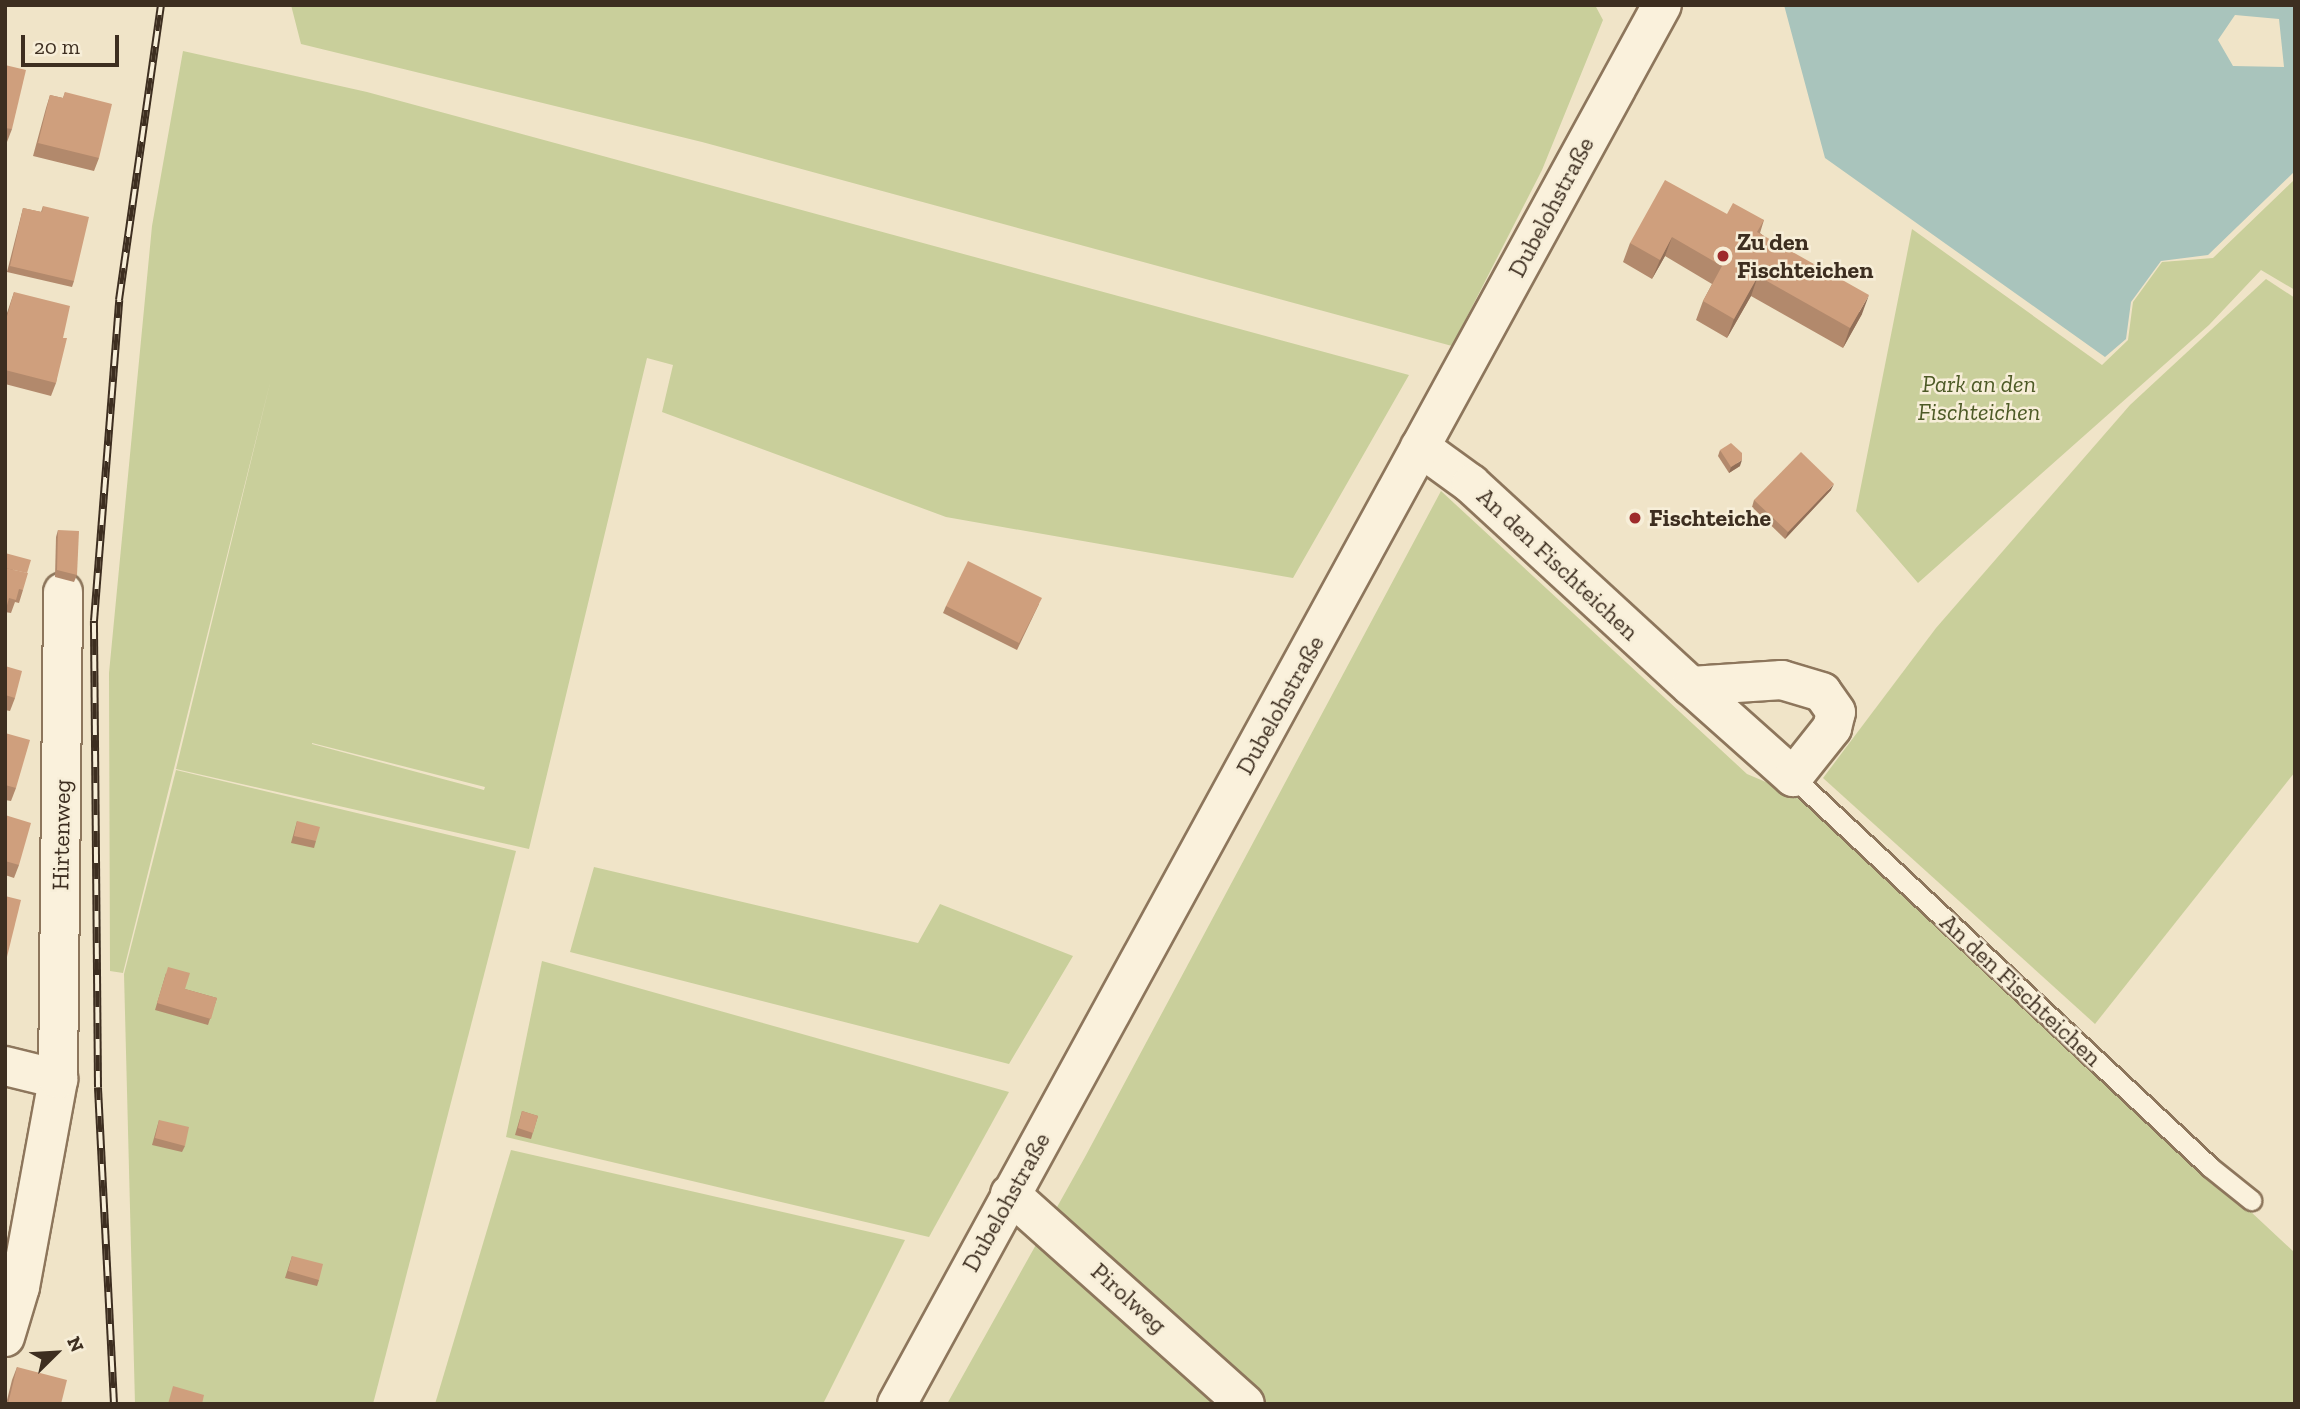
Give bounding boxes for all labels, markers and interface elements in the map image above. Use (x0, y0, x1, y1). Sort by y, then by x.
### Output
scale bar (24, 21, 122, 65)
text: 20 m (34, 34, 80, 59)
street label: Dubelohstraße (1502, 132, 1600, 282)
place label: Zu den Fischteichen (1737, 228, 1873, 284)
marker: Zu den Fischteichen (1715, 248, 1731, 264)
park label: Park an den Fischteichen (1918, 370, 2040, 426)
street label: An den Fischteichen (1471, 482, 1645, 646)
place label: Fischteiche (1649, 504, 1771, 532)
marker: Fischteiche (1627, 510, 1643, 526)
street label: Dubelohstraße (1230, 630, 1330, 780)
street label: Hirtenweg (46, 779, 76, 891)
street label: An den Fischteichen (1934, 908, 2108, 1072)
street label: Dubelohstraße (956, 1127, 1056, 1277)
street label: Pirolweg (1085, 1257, 1173, 1339)
north arrow (21, 1318, 91, 1388)
text: N (62, 1333, 89, 1356)

